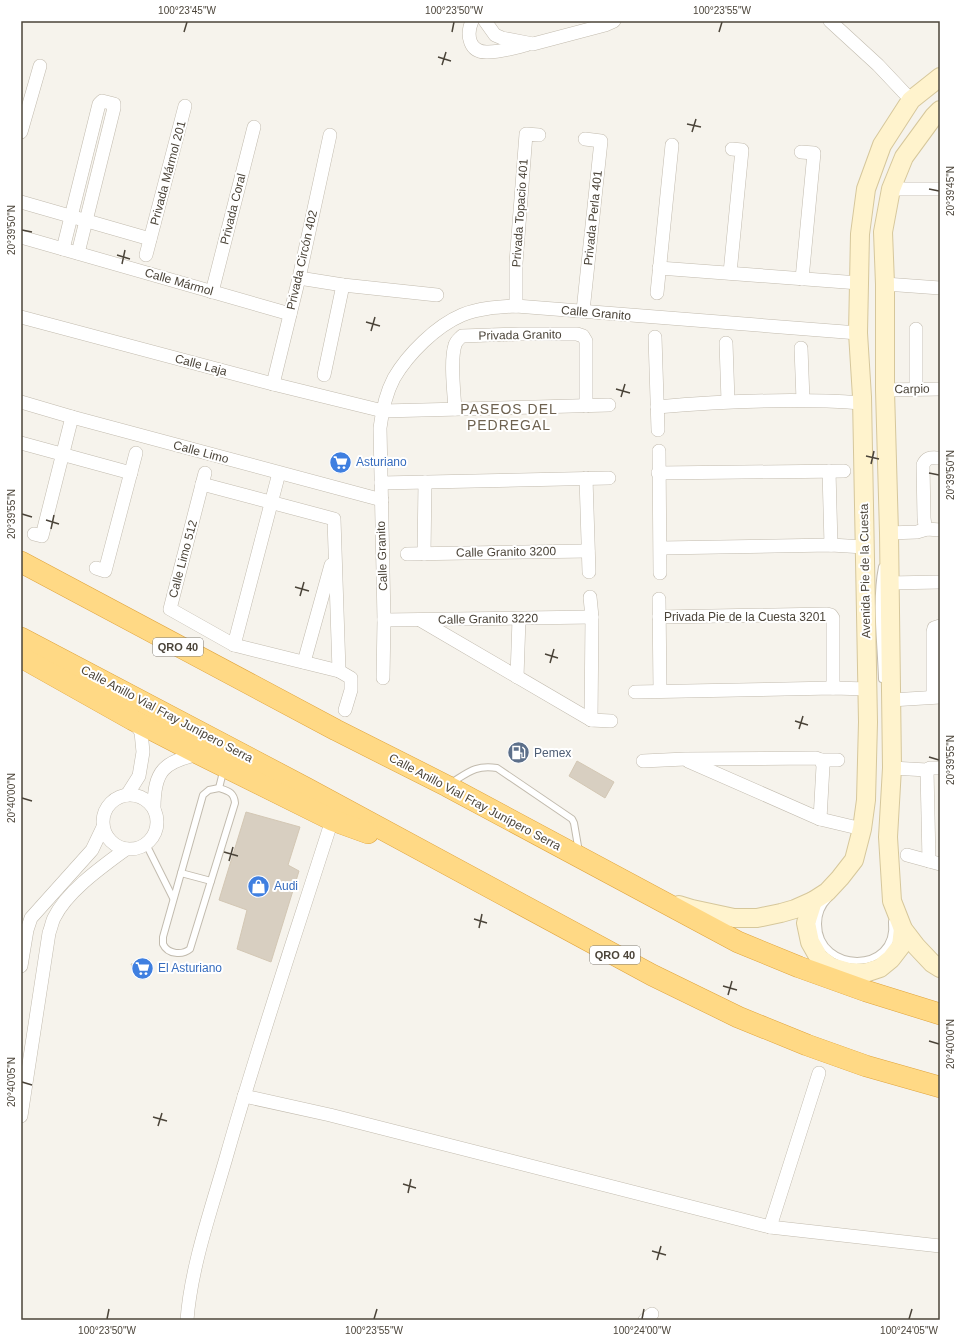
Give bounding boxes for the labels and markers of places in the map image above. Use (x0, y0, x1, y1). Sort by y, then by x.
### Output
supermarket icon: Asturiano (328, 449, 354, 475)
place label: Asturiano (356, 455, 407, 469)
fuel station icon: Pemex (506, 740, 532, 766)
place label: Pemex (534, 746, 571, 760)
shop icon: Audi (246, 873, 272, 899)
place label: Audi (274, 879, 298, 893)
supermarket icon: El Asturiano (129, 955, 155, 981)
place label: El Asturiano (158, 961, 222, 975)

